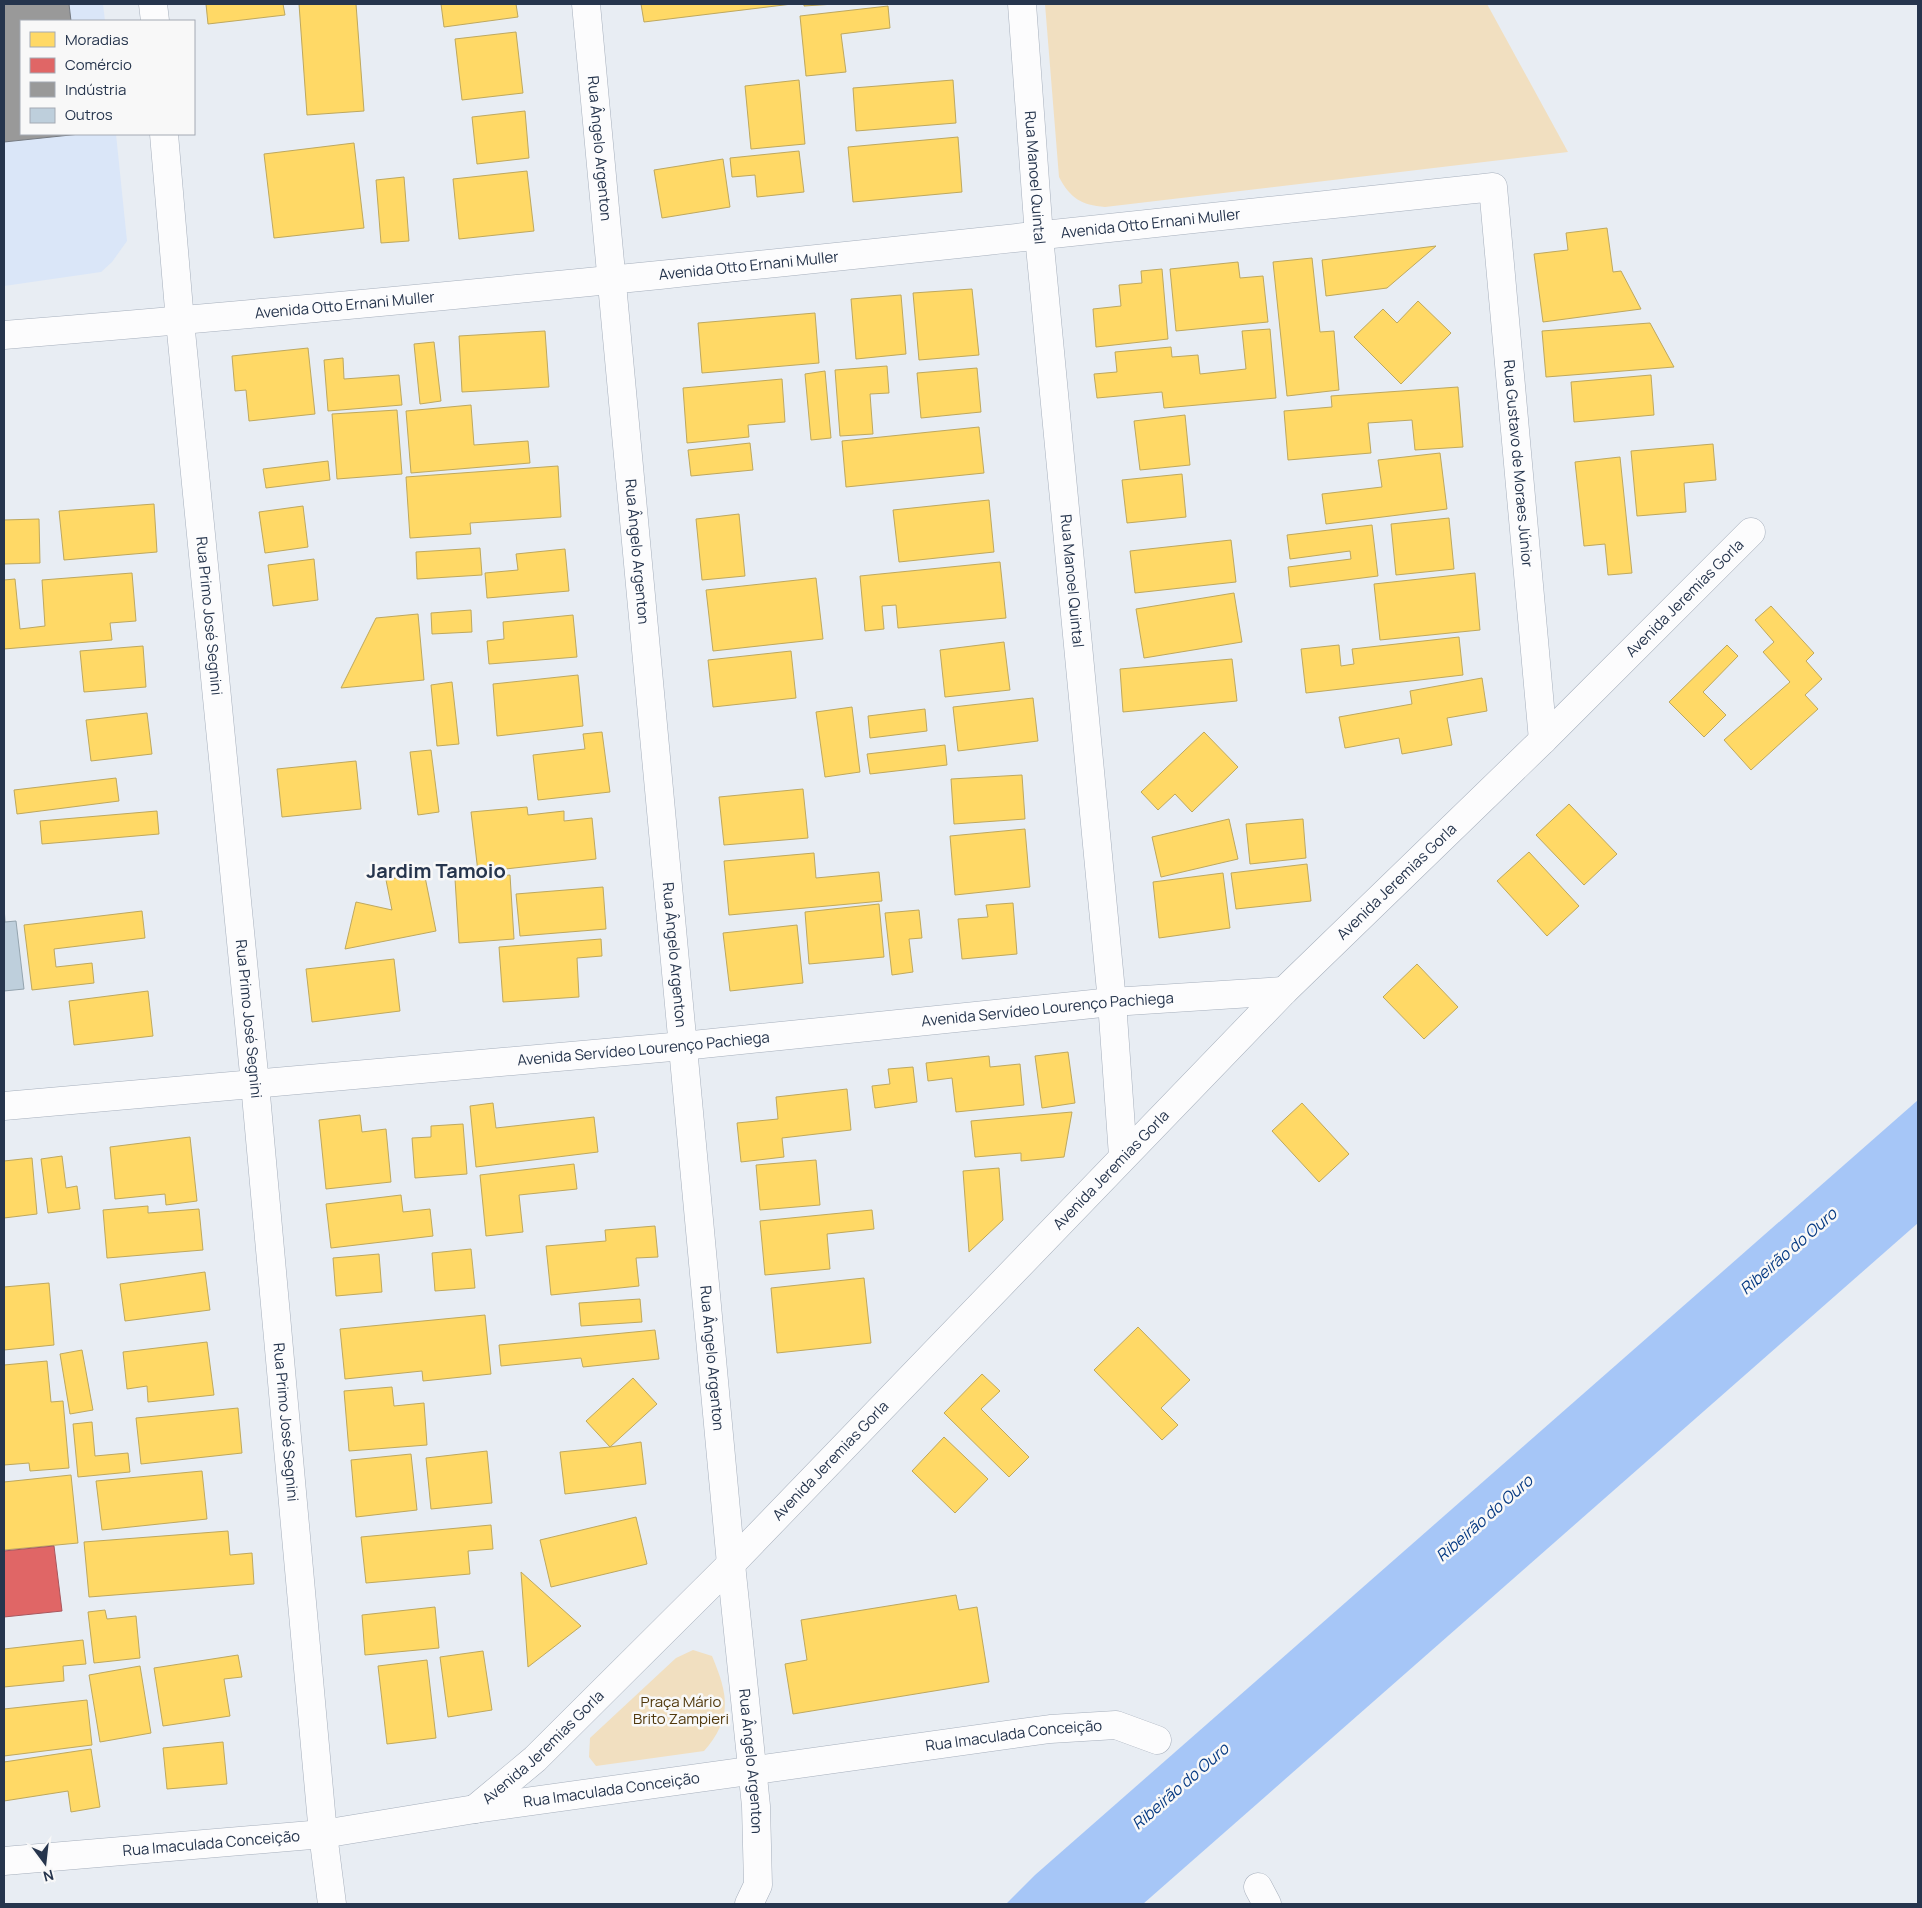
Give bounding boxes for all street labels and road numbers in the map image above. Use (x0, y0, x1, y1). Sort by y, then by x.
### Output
street label: Rua Ângelo Argenton (583, 75, 617, 222)
street label: Rua Manoel Quintal (1020, 110, 1051, 245)
street label: Avenida Otto Ernani Muller (1060, 203, 1242, 243)
street label: Avenida Otto Ernani Muller (658, 246, 840, 285)
street label: Avenida Otto Ernani Muller (254, 286, 436, 324)
street label: Rua Gustavo de Moraes Júnior (1499, 359, 1538, 569)
street label: Rua Ângelo Argenton (620, 478, 655, 625)
street label: Rua Manoel Quintal (1056, 513, 1089, 648)
street label: Avenida Jeremias Gorla (1621, 534, 1748, 662)
street label: Rua Primo José Segnini (191, 535, 228, 696)
street label: Avenida Jeremias Gorla (1332, 818, 1461, 944)
street label: Rua Ângelo Argenton (658, 881, 692, 1028)
street label: Rua Primo José Segnini (231, 939, 267, 1099)
street label: Avenida Servídeo Lourenço Pachiega (920, 987, 1174, 1032)
street label: Avenida Servídeo Lourenço Pachiega (516, 1026, 771, 1071)
street label: Avenida Jeremias Gorla (1048, 1105, 1174, 1234)
street label: Rua Ângelo Argenton (695, 1285, 730, 1432)
street label: Rua Primo José Segnini (269, 1342, 304, 1503)
street label: Avenida Jeremias Gorla (767, 1396, 893, 1525)
street label: Avenida Jeremias Gorla (477, 1685, 608, 1809)
street label: Rua Ângelo Argenton (734, 1688, 768, 1834)
street label: Rua Imaculada Conceição (924, 1715, 1103, 1756)
street label: Rua Imaculada Conceição (522, 1767, 701, 1812)
street label: Rua Imaculada Conceição (122, 1825, 301, 1861)

